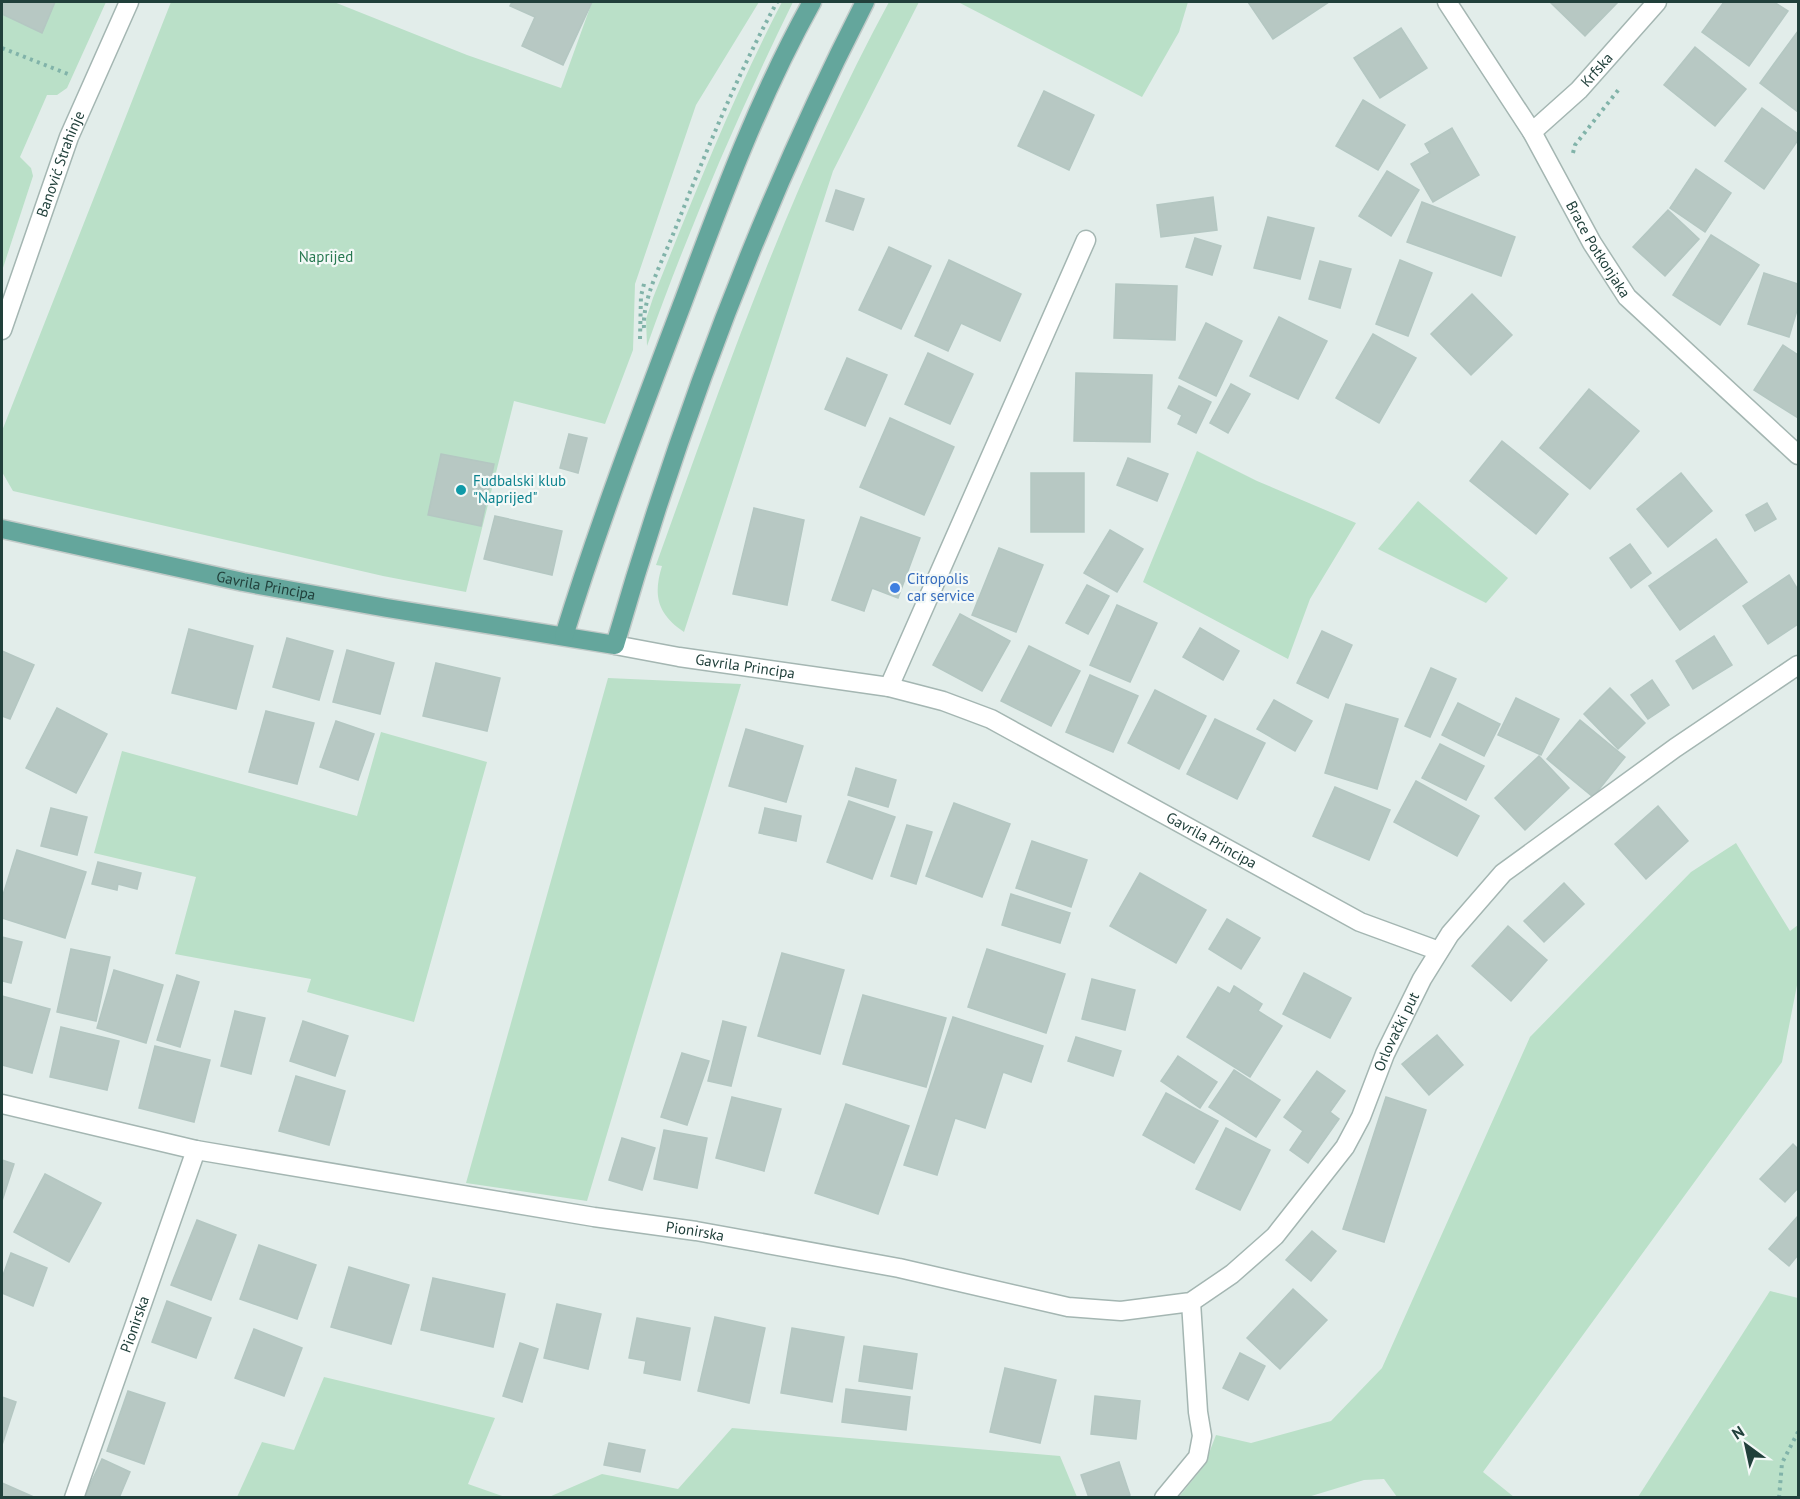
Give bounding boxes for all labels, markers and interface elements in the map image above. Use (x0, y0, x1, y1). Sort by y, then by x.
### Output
street label: Krfska (1576, 48, 1617, 91)
street label: Banović Strahinje (32, 108, 88, 219)
street label: Brace Potkonjaka (1562, 197, 1635, 301)
park label: Naprijed (299, 247, 353, 266)
place label: Fudbalski klub "Naprijed" (473, 471, 566, 507)
marker: Fudbalski klub "Naprijed" (454, 483, 468, 497)
street label: Gavrila Principa (215, 566, 317, 604)
place label: Citropolis car service (907, 569, 975, 605)
marker: Citropolis car service (888, 581, 902, 595)
street label: Gavrila Principa (694, 649, 796, 682)
street label: Gavrila Principa (1163, 807, 1260, 872)
street label: Orlovački put (1369, 989, 1423, 1074)
street label: Pionirska (665, 1217, 726, 1245)
street label: Pionirska (116, 1293, 153, 1355)
north arrow (1716, 1415, 1776, 1475)
text: N (1728, 1421, 1748, 1444)

